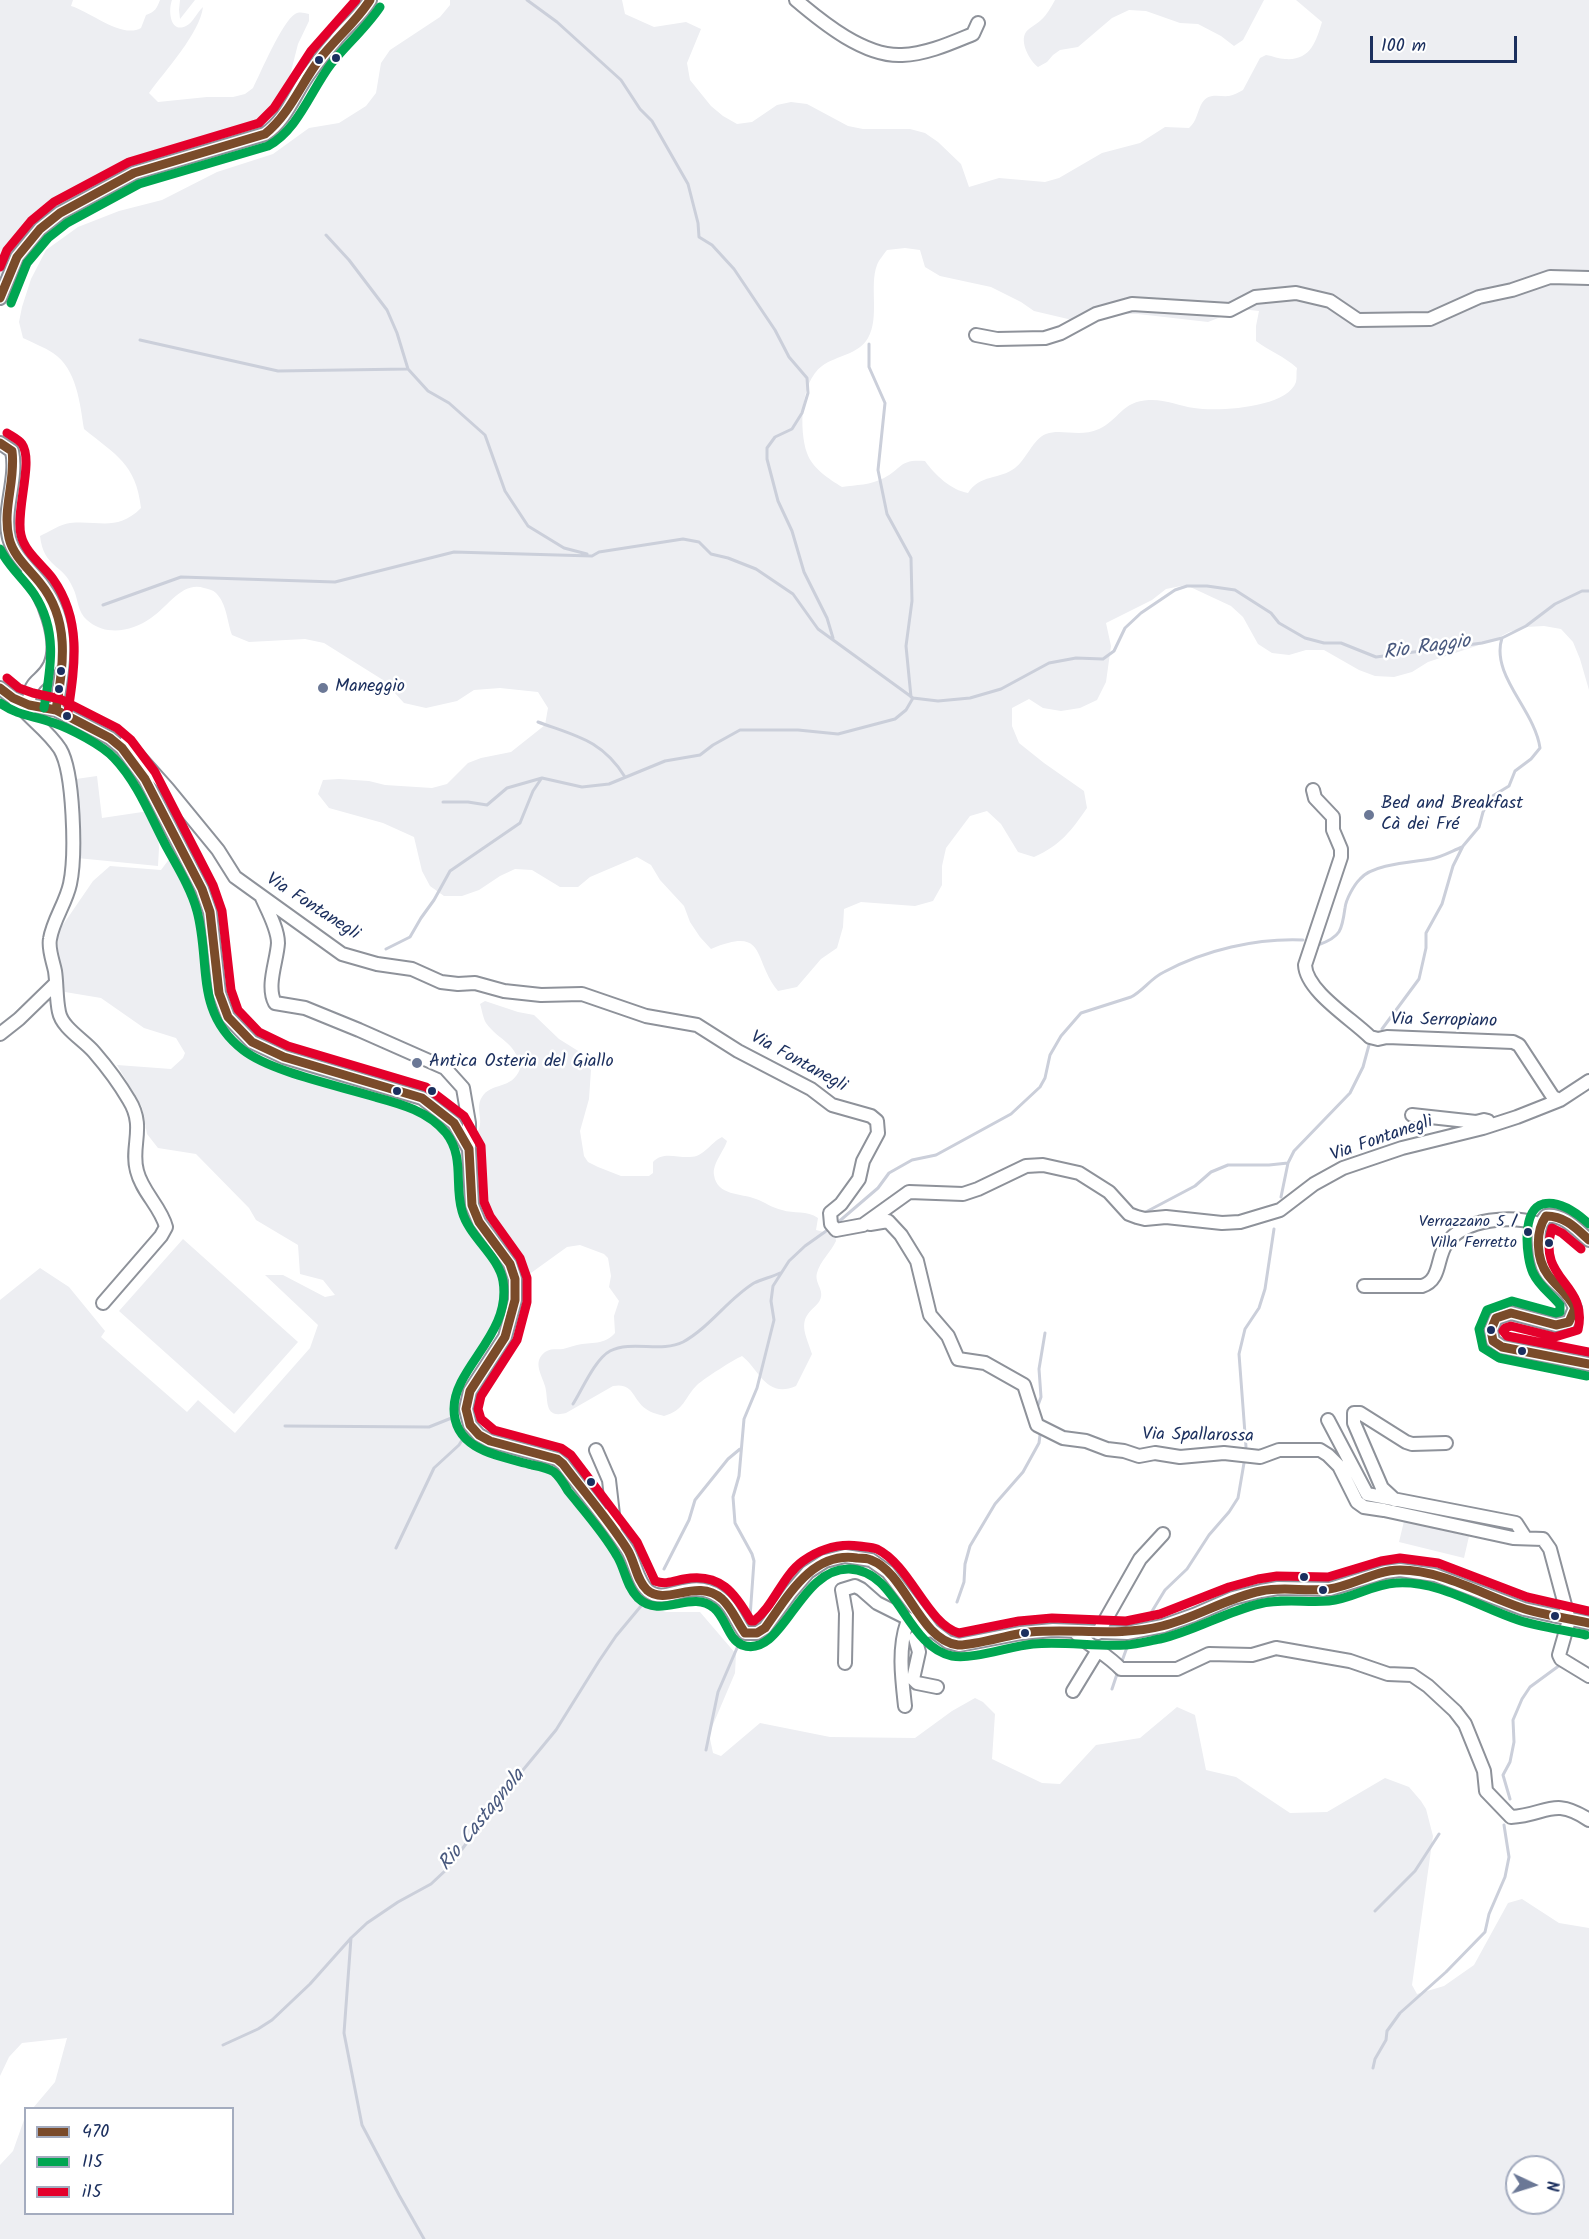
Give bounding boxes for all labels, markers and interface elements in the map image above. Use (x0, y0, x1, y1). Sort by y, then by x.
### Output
scale bar (1373, 24, 1520, 62)
text: 100 m (1381, 32, 1426, 61)
unlabelled marker (330, 52, 342, 64)
unlabelled marker (313, 54, 325, 66)
water label: Rio Raggio (1382, 631, 1472, 667)
unlabelled marker (55, 665, 67, 677)
place label: Maneggio (335, 677, 405, 699)
marker: Maneggio (316, 681, 330, 695)
unlabelled marker (53, 683, 65, 695)
unlabelled marker (61, 710, 73, 722)
place label: Bed and Breakfast Cà dei Fré (1381, 794, 1523, 836)
marker: Bed and Breakfast Cà dei Fré (1362, 808, 1376, 822)
street label: Via Fontanegli (261, 870, 363, 946)
street label: Via Serropiano (1391, 1010, 1497, 1034)
street label: Via Fontanegli (746, 1028, 850, 1098)
place label: Antica Osteria del Giallo (429, 1052, 614, 1074)
marker: Antica Osteria del Giallo (410, 1056, 424, 1070)
unlabelled marker (391, 1085, 403, 1097)
unlabelled marker (426, 1085, 438, 1097)
street label: Via Fontanegli (1328, 1112, 1436, 1168)
place label: Verrazzano 5 / Villa Ferretto (1419, 1213, 1517, 1251)
marker: Verrazzano 5 / Villa Ferretto (1522, 1226, 1534, 1238)
unlabelled marker (1543, 1237, 1555, 1249)
unlabelled marker (1485, 1324, 1497, 1336)
unlabelled marker (1516, 1345, 1528, 1357)
street label: Via Spallarossa (1142, 1425, 1254, 1449)
unlabelled marker (585, 1476, 597, 1488)
unlabelled marker (1298, 1571, 1310, 1583)
unlabelled marker (1317, 1584, 1329, 1596)
unlabelled marker (1549, 1610, 1561, 1622)
unlabelled marker (1019, 1627, 1031, 1639)
water label: Rio Castagnola (435, 1765, 531, 1877)
legend (24, 2107, 234, 2215)
text: 470 (82, 2118, 109, 2147)
text: I15 (82, 2148, 103, 2177)
north arrow (1505, 2155, 1565, 2215)
text: i15 (82, 2178, 102, 2207)
text: N (1539, 2180, 1564, 2192)

